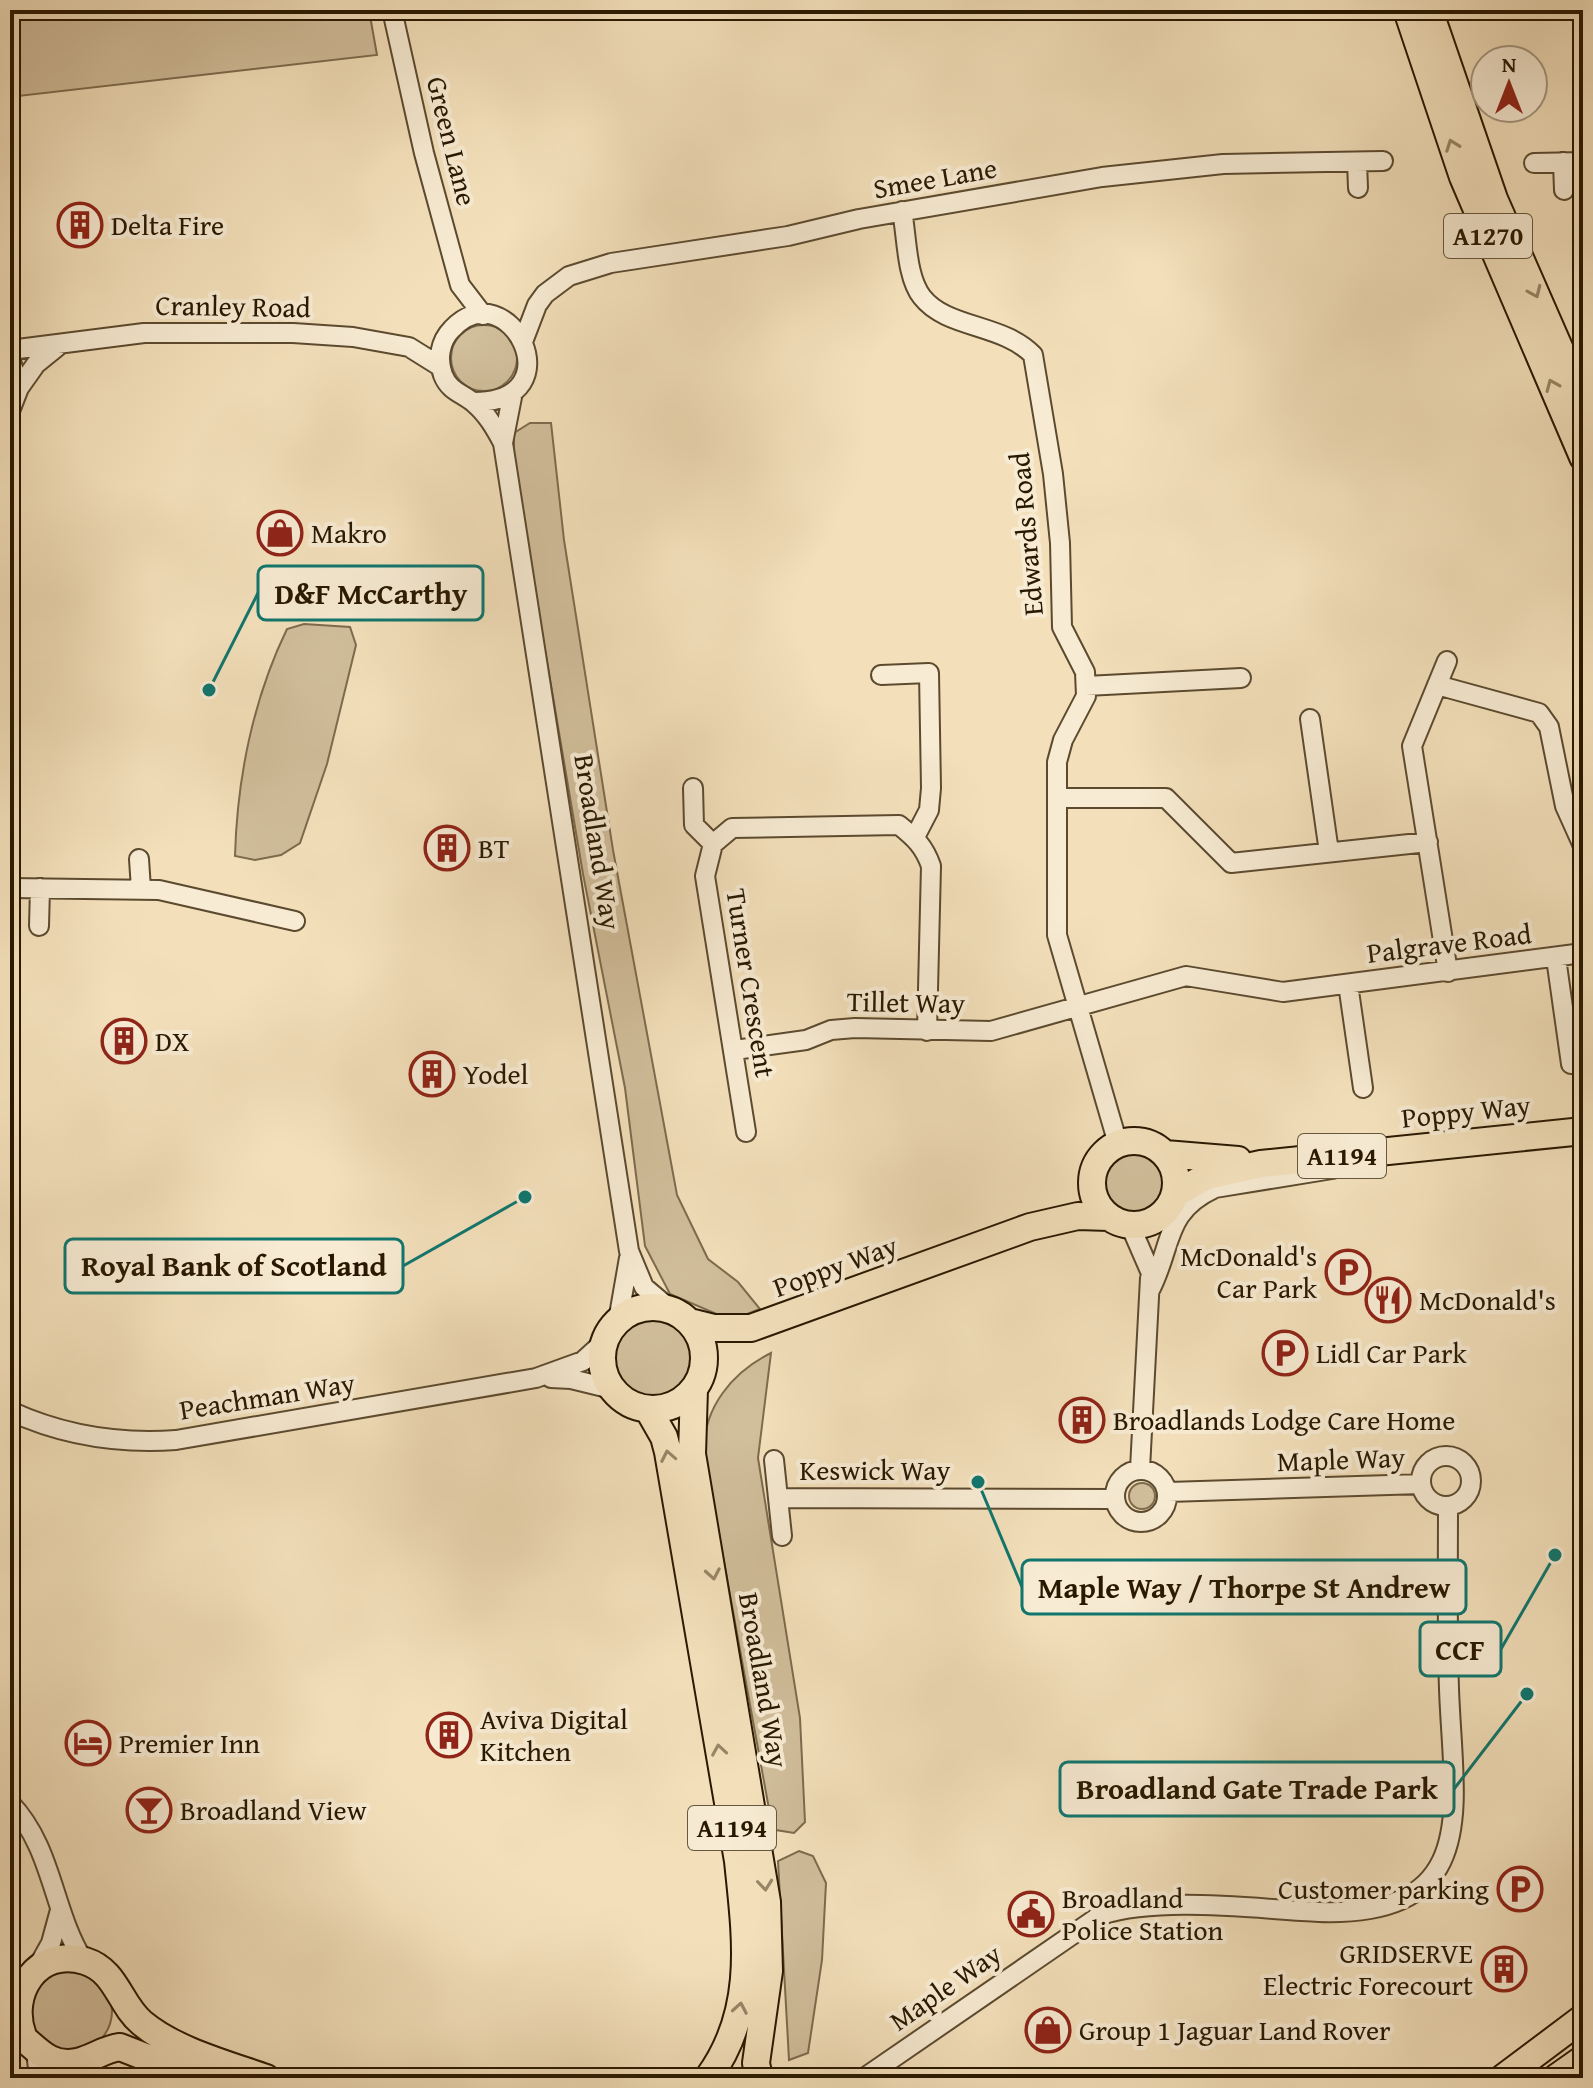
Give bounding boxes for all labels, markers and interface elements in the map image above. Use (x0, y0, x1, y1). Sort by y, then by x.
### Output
north arrow (1469, 44, 1549, 124)
text: N (1502, 48, 1517, 80)
street label: Green Lane (417, 72, 488, 210)
one-way arrow (1445, 139, 1462, 153)
street label: Smee Lane (870, 146, 1000, 209)
building icon: Delta Fire (56, 201, 104, 249)
place label: Delta Fire (111, 204, 224, 245)
road number: A1270 (1444, 214, 1532, 258)
street label: Cranley Road (155, 284, 311, 327)
one-way arrow (1526, 284, 1542, 299)
one-way arrow (1546, 379, 1562, 393)
street label: Edwards Road (998, 451, 1053, 617)
shop icon: Makro (256, 509, 304, 557)
place label: Makro (311, 512, 387, 553)
callout: D&F McCarthy (258, 566, 483, 620)
text: D&F McCarthy (275, 571, 468, 615)
street label: Broadland Way (564, 751, 633, 933)
building icon: BT (423, 824, 471, 872)
place label: BT (478, 827, 510, 868)
street label: Turner Crescent (716, 886, 787, 1080)
street label: Palgrave Road (1364, 912, 1534, 973)
street label: Tillet Way (846, 980, 966, 1023)
building icon: DX (100, 1017, 148, 1065)
place label: DX (155, 1020, 189, 1061)
building icon: Yodel (408, 1050, 456, 1098)
place label: Yodel (463, 1053, 529, 1094)
street label: Poppy Way (1399, 1083, 1533, 1138)
road number: A1194 (1298, 1134, 1386, 1178)
street label: Poppy Way (767, 1224, 903, 1307)
place label: McDonald's Car Park (1180, 1235, 1318, 1308)
callout: Royal Bank of Scotland (65, 1239, 403, 1293)
text: Royal Bank of Scotland (81, 1243, 388, 1287)
parking icon: McDonald's Car Park (1324, 1248, 1372, 1296)
restaurant icon: McDonald's (1364, 1276, 1412, 1324)
place label: McDonald's (1419, 1279, 1556, 1320)
parking icon: Lidl Car Park (1261, 1329, 1309, 1377)
place label: Lidl Car Park (1316, 1332, 1467, 1373)
street label: Peachman Way (176, 1361, 358, 1430)
building icon: Broadlands Lodge Care Home (1058, 1396, 1106, 1444)
place label: Broadlands Lodge Care Home (1113, 1399, 1455, 1440)
street label: Maple Way (1276, 1436, 1406, 1481)
one-way arrow (661, 1449, 678, 1463)
street label: Keswick Way (800, 1449, 950, 1490)
callout: Maple Way / Thorpe St Andrew (1022, 1560, 1466, 1614)
text: Maple Way / Thorpe St Andrew (1038, 1565, 1451, 1609)
one-way arrow (703, 1567, 720, 1580)
street label: Broadland Way (729, 1589, 800, 1771)
callout: CCF (1420, 1622, 1501, 1676)
text: CCF (1435, 1627, 1485, 1671)
place label: Aviva Digital Kitchen (480, 1698, 628, 1771)
building icon: Aviva Digital Kitchen (425, 1711, 473, 1759)
hotel icon: Premier Inn (64, 1719, 112, 1767)
place label: Premier Inn (119, 1722, 260, 1763)
one-way arrow (712, 1744, 729, 1757)
callout: Broadland Gate Trade Park (1060, 1762, 1454, 1816)
text: Broadland Gate Trade Park (1076, 1766, 1439, 1810)
bar icon: Broadland View (125, 1786, 173, 1834)
place label: Broadland View (180, 1789, 367, 1830)
road number: A1194 (688, 1806, 776, 1850)
parking icon: Customer parking (1496, 1865, 1544, 1913)
place label: Customer parking (1278, 1868, 1489, 1909)
place label: Broadland Police Station (1062, 1877, 1224, 1950)
one-way arrow (757, 1879, 774, 1892)
public building icon: Broadland Police Station (1007, 1890, 1055, 1938)
place label: GRIDSERVE Electric Forecourt (1263, 1932, 1473, 2005)
street label: Maple Way (880, 1933, 1009, 2040)
building icon: GRIDSERVE Electric Forecourt (1480, 1945, 1528, 1993)
one-way arrow (731, 2002, 748, 2015)
shop icon: Group 1 Jaguar Land Rover (1024, 2006, 1072, 2054)
place label: Group 1 Jaguar Land Rover (1079, 2009, 1391, 2050)

